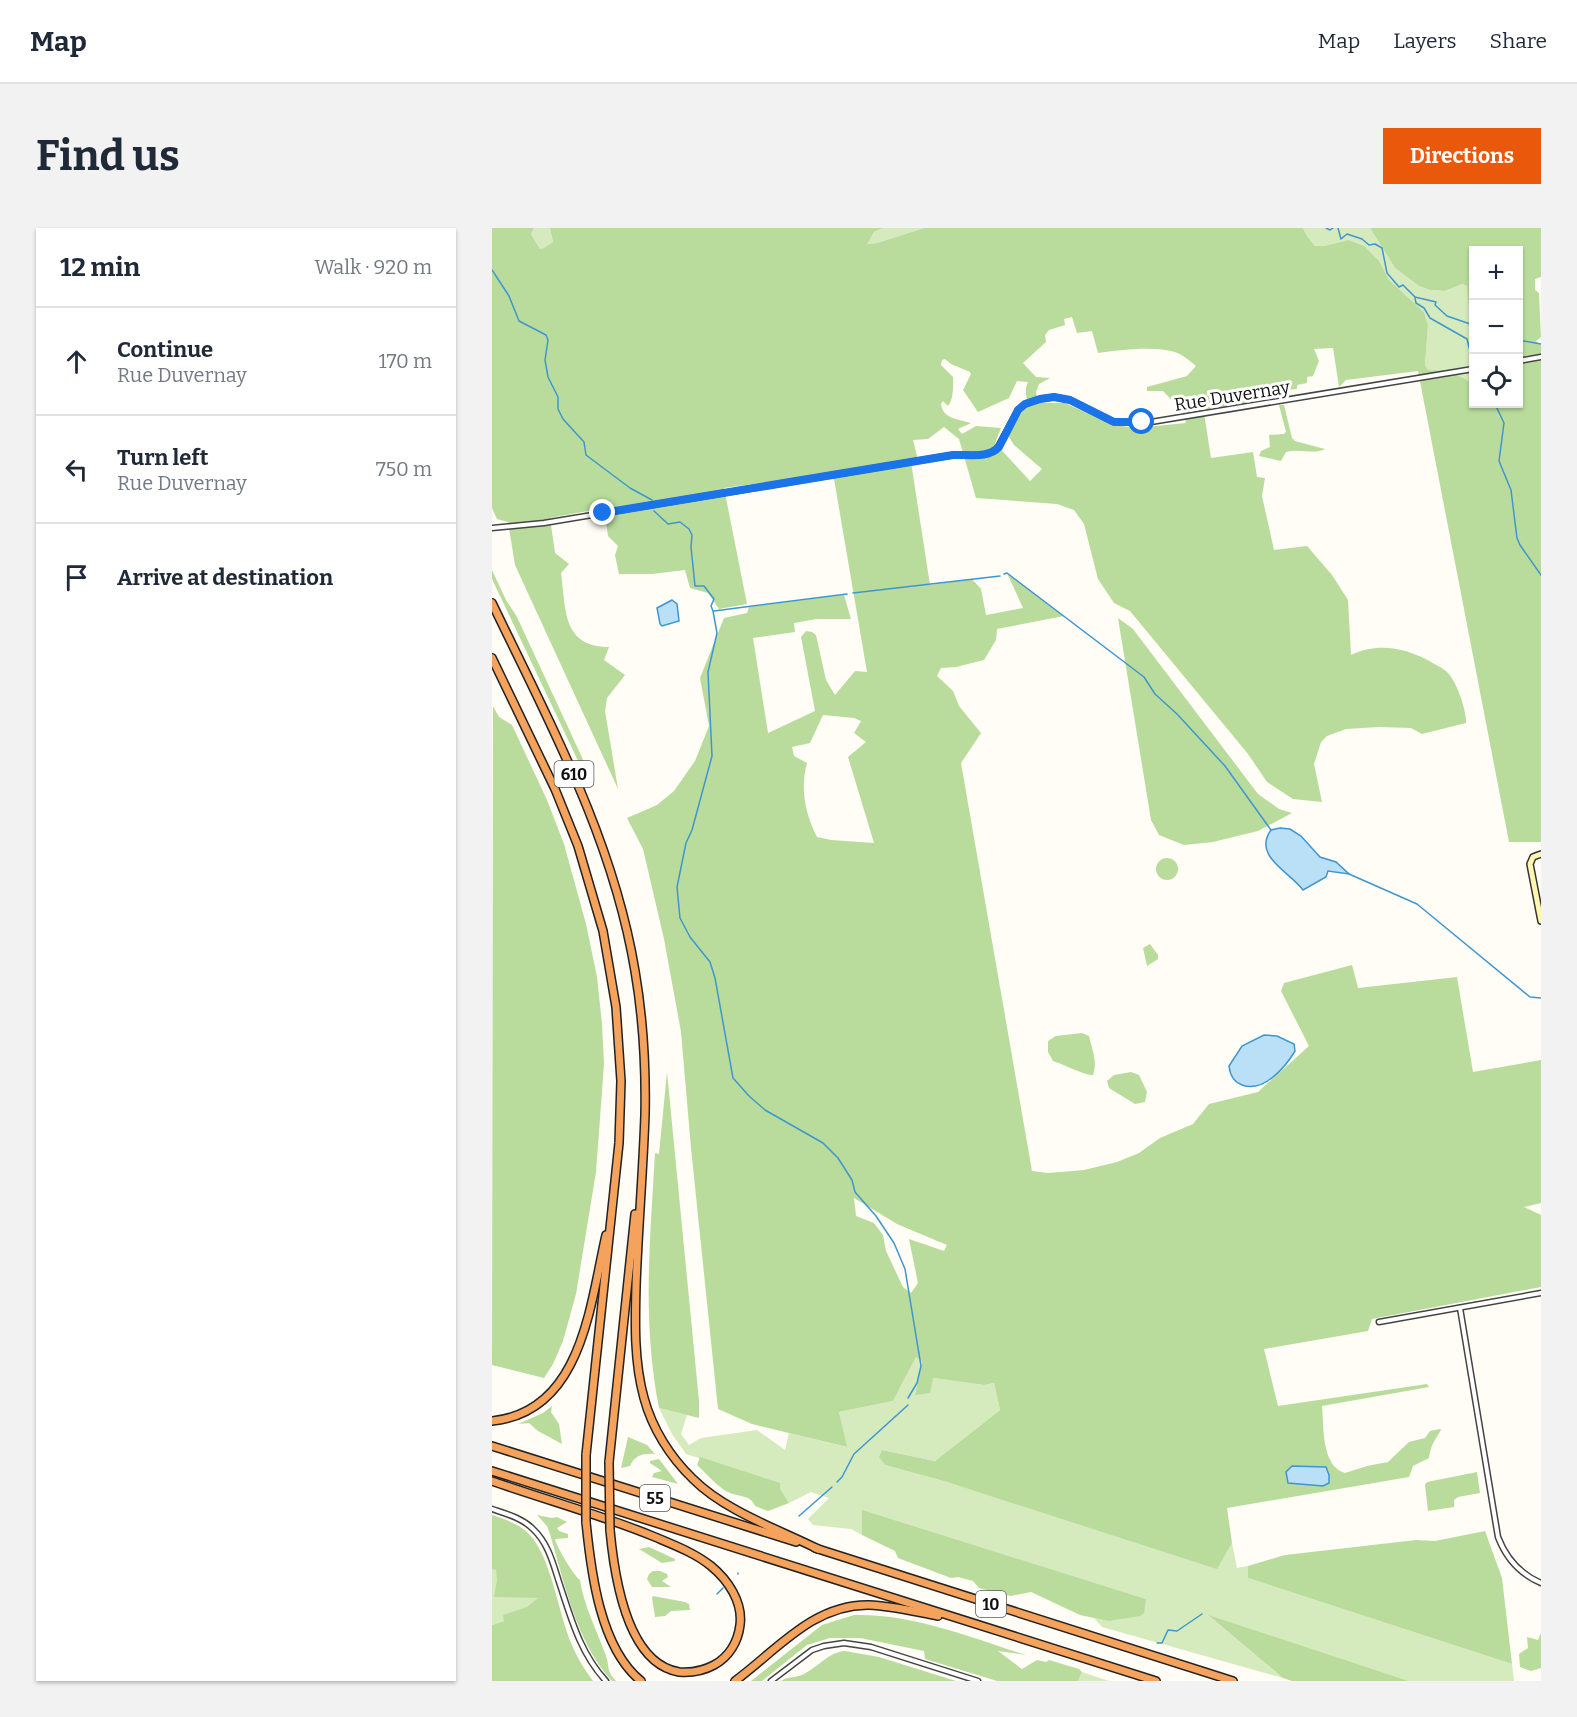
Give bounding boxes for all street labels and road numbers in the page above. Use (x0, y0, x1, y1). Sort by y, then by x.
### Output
street label: Rue Duvernay (1173, 376, 1292, 416)
road number: 610 (554, 761, 593, 787)
road number: 55 (640, 1485, 670, 1511)
road number: 10 (976, 1591, 1006, 1617)

